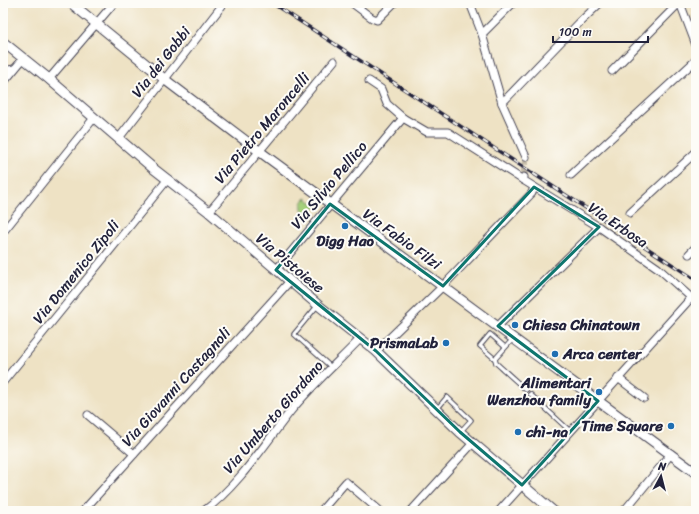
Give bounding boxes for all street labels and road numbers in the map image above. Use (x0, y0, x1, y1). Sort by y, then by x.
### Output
street label: Via dei Gobbi (125, 20, 198, 103)
street label: Via Pietro Maroncelli (207, 66, 317, 190)
street label: Via Silvio Pellico (284, 135, 374, 235)
street label: Via Erbosa (583, 195, 654, 255)
street label: Via Fabio Filzi (357, 201, 448, 277)
street label: Via Domenico Zipoli (26, 214, 127, 330)
street label: Via Pistoiese (250, 226, 331, 300)
street label: Via Giovanni Castagnoli (115, 321, 238, 453)
street label: Via Umberto Giordano (216, 354, 330, 480)

